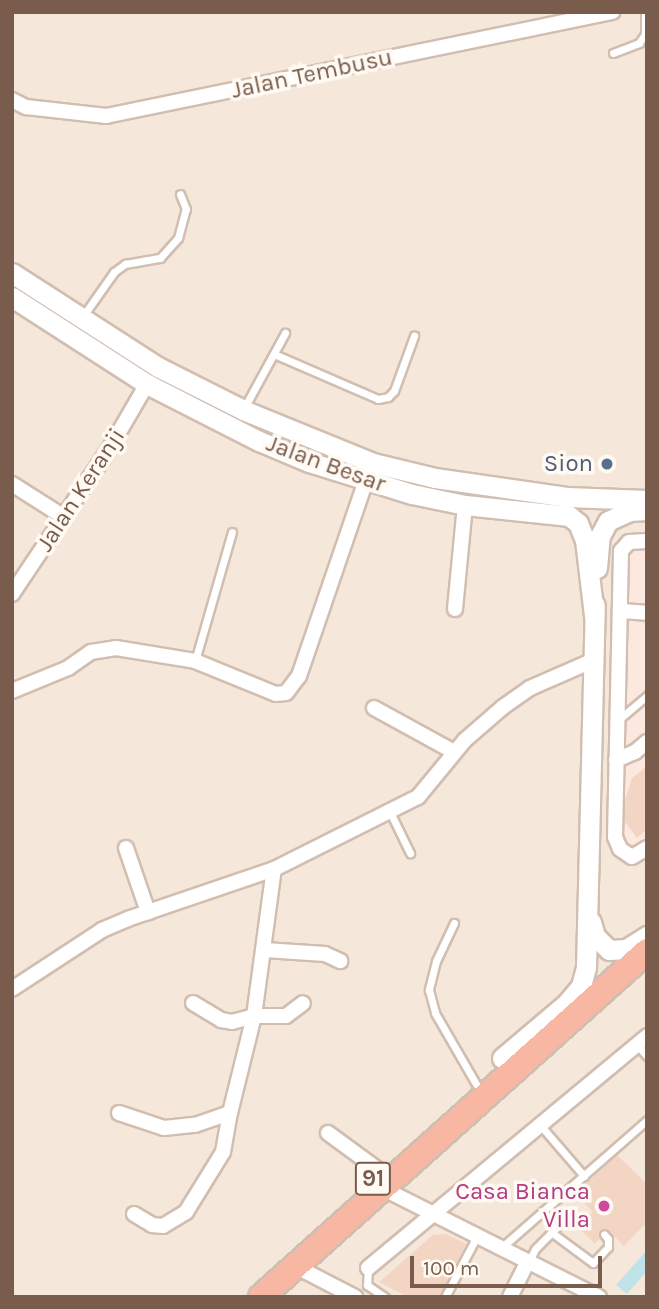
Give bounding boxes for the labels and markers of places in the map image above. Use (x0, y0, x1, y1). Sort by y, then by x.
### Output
place label: Sion (544, 450, 593, 478)
marker: Sion (599, 456, 615, 472)
place label: Casa Bianca Villa (455, 1178, 590, 1234)
marker: Casa Bianca Villa (596, 1198, 612, 1214)

